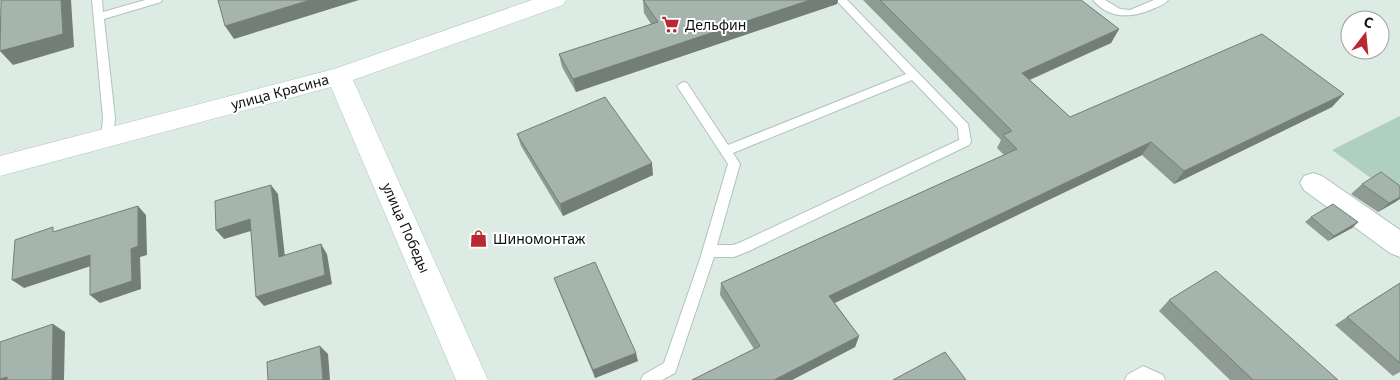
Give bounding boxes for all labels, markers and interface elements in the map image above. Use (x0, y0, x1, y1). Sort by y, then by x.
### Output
north arrow (1340, 10, 1390, 60)
text: С (1362, 12, 1376, 32)
supermarket icon: Дельфин (661, 15, 681, 35)
place label: Дельфин (685, 15, 746, 34)
street label: улица Красина (229, 69, 331, 114)
street label: улица Победы (378, 180, 435, 276)
shop icon: Шиномонтаж (469, 229, 489, 249)
place label: Шиномонтаж (493, 229, 586, 248)

